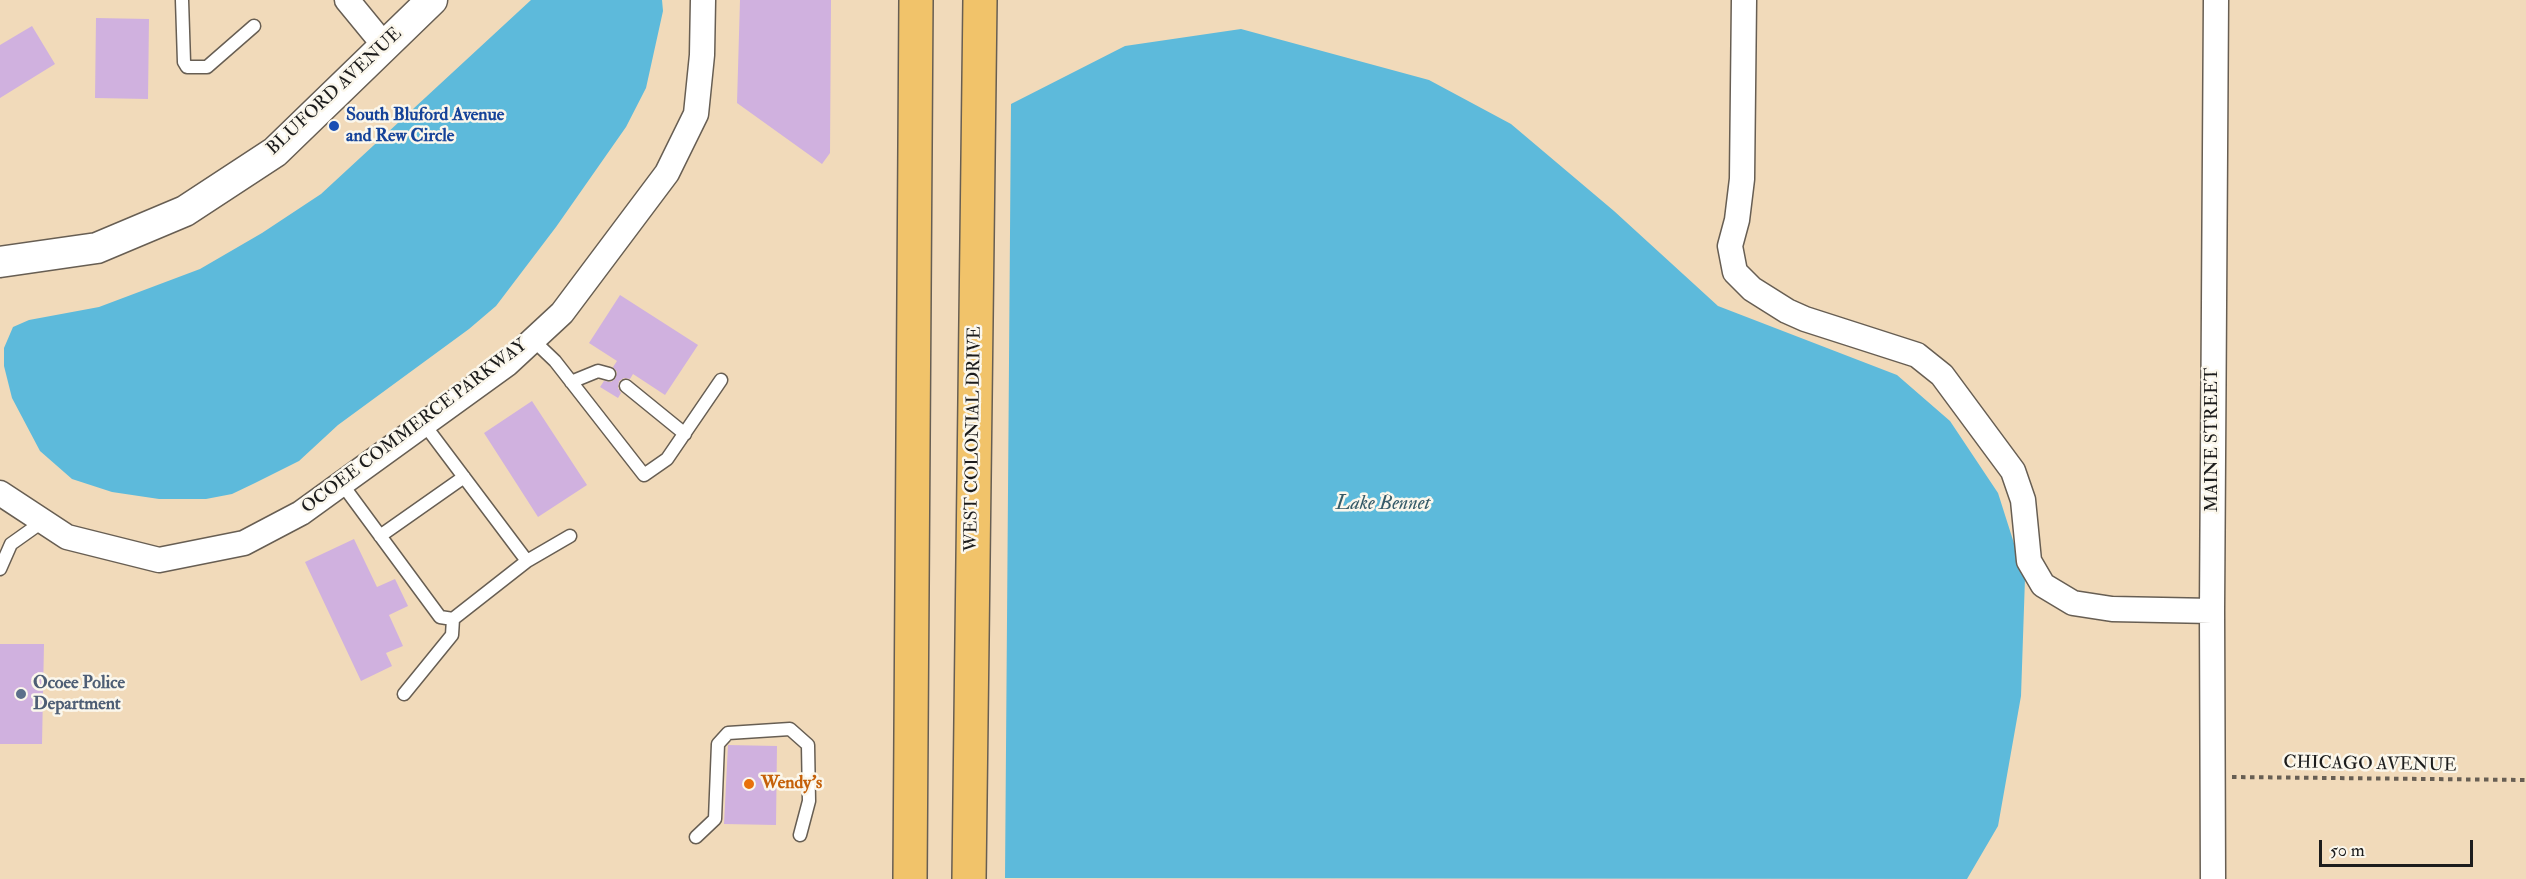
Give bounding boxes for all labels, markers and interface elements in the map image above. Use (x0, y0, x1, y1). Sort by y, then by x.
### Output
street label: BLUFORD AVENUE (263, 24, 407, 160)
place label: South Bluford Avenue and Rew Circle (346, 105, 504, 148)
marker: South Bluford Avenue and Rew Circle (327, 119, 341, 133)
street label: WEST COLONIAL DRIVE (961, 326, 987, 552)
street label: OCOEE COMMERCE PARKWAY (298, 335, 532, 519)
street label: MAINE STREET (2202, 368, 2224, 512)
water label: Lake Bennet (1336, 493, 1430, 517)
place label: Ocoee Police Department (33, 673, 125, 716)
marker: Ocoee Police Department (14, 687, 28, 701)
street label: CHICAGO AVENUE (2283, 753, 2457, 777)
place label: Wendy's (761, 773, 822, 795)
marker: Wendy's (742, 777, 756, 791)
scale bar (2322, 828, 2476, 866)
text: 50 m (2330, 839, 2365, 862)

